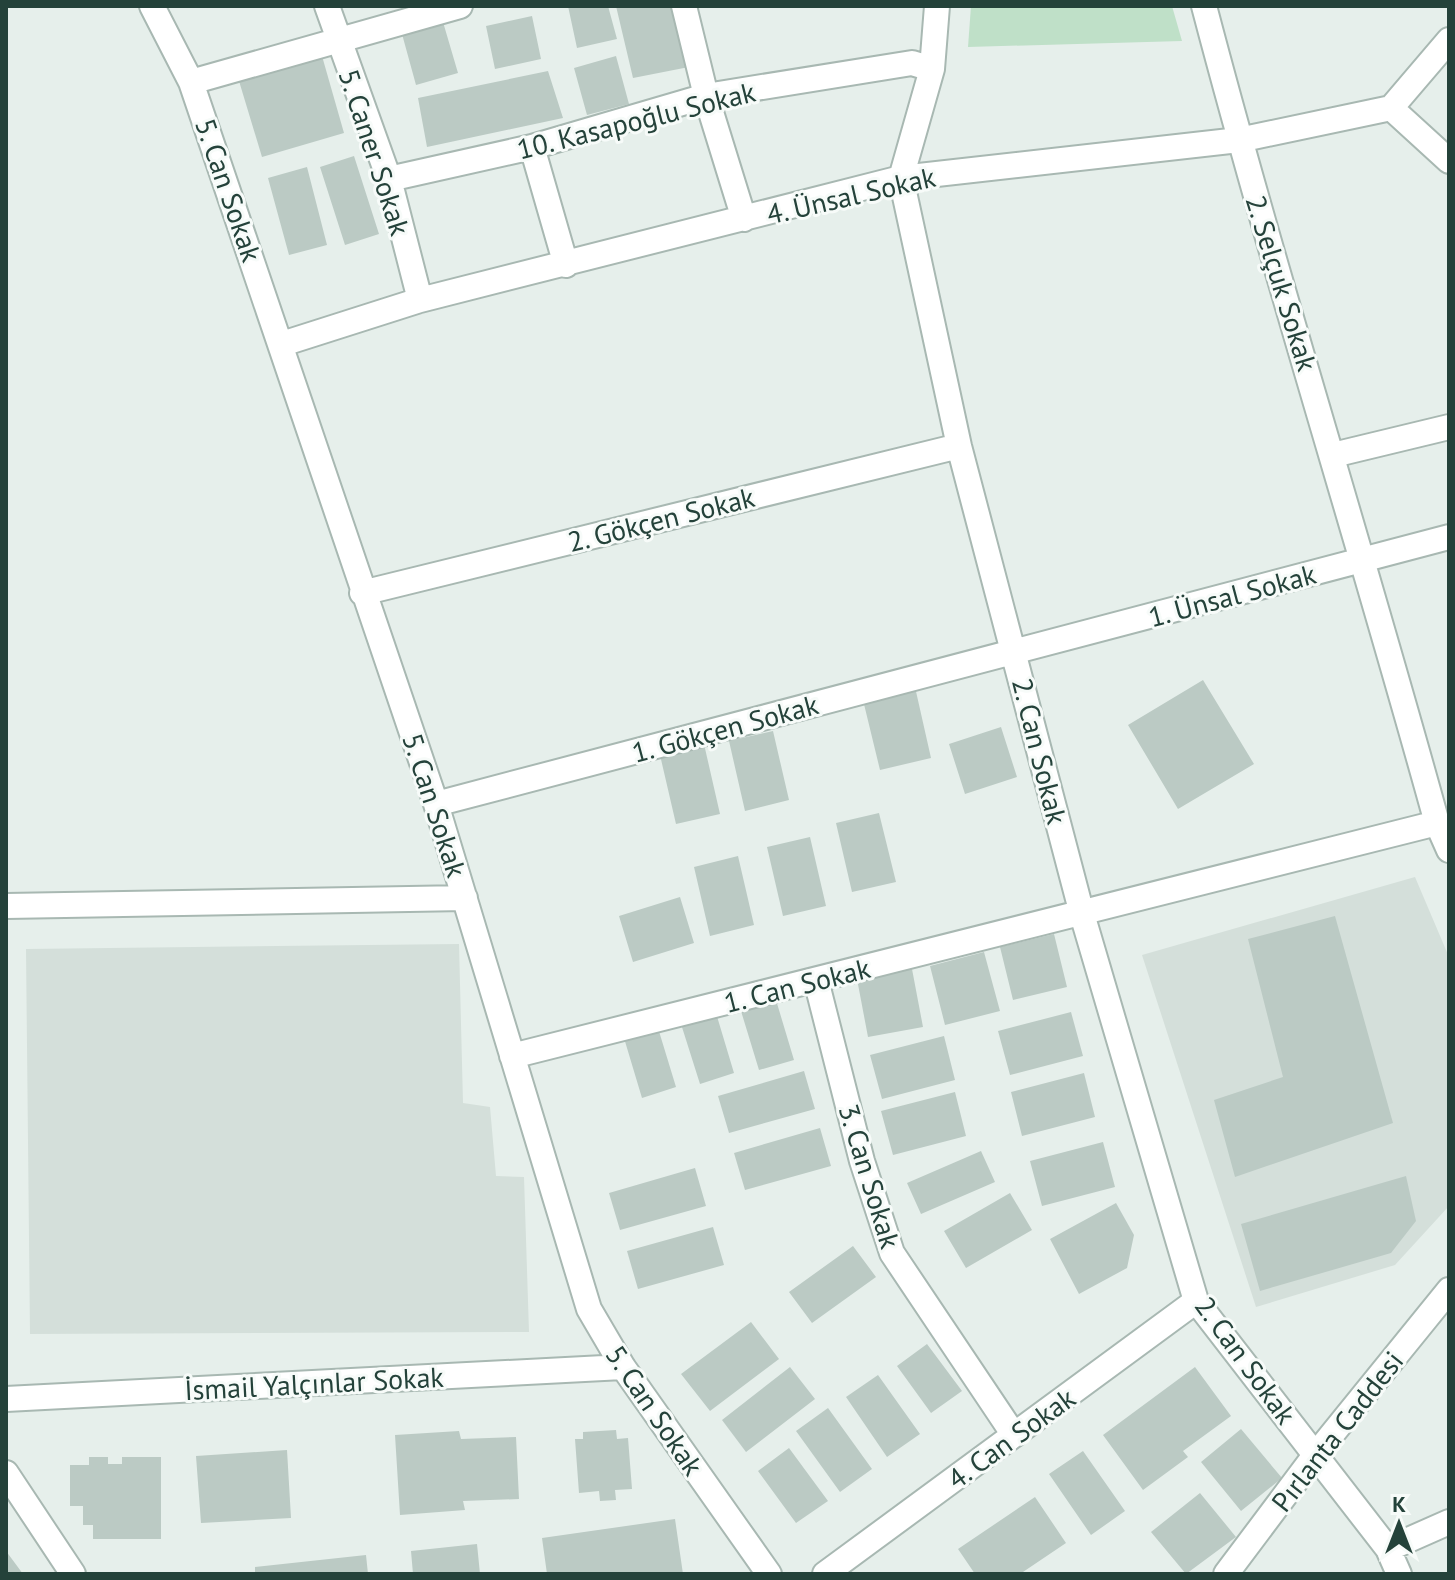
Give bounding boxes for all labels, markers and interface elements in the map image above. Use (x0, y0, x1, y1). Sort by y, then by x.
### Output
street label: 5. Caner Sokak (331, 64, 420, 241)
street label: 10. Kasapoğlu Sokak (513, 72, 760, 167)
street label: 5. Can Sokak (187, 113, 271, 267)
street label: 4. Ünsal Sokak (763, 157, 940, 232)
street label: 2. Selçuk Sokak (1238, 190, 1326, 376)
street label: 2. Gökçen Sokak (564, 478, 759, 560)
street label: 1. Ünsal Sokak (1144, 555, 1320, 635)
street label: 2. Can Sokak (1004, 674, 1076, 828)
street label: 1. Gökçen Sokak (628, 685, 823, 771)
street label: 5. Can Sokak (394, 728, 476, 882)
street label: 1. Can Sokak (720, 949, 874, 1021)
street label: 3. Can Sokak (830, 1099, 910, 1253)
street label: 2. Can Sokak (1187, 1289, 1305, 1432)
street label: 5. Can Sokak (598, 1338, 712, 1483)
street label: Pırlanta Caddesi (1263, 1343, 1411, 1519)
street label: İsmail Yalçınlar Sokak (183, 1358, 445, 1408)
street label: 4. Can Sokak (940, 1379, 1083, 1497)
north arrow (1359, 1484, 1439, 1564)
text: K (1392, 1490, 1406, 1518)

